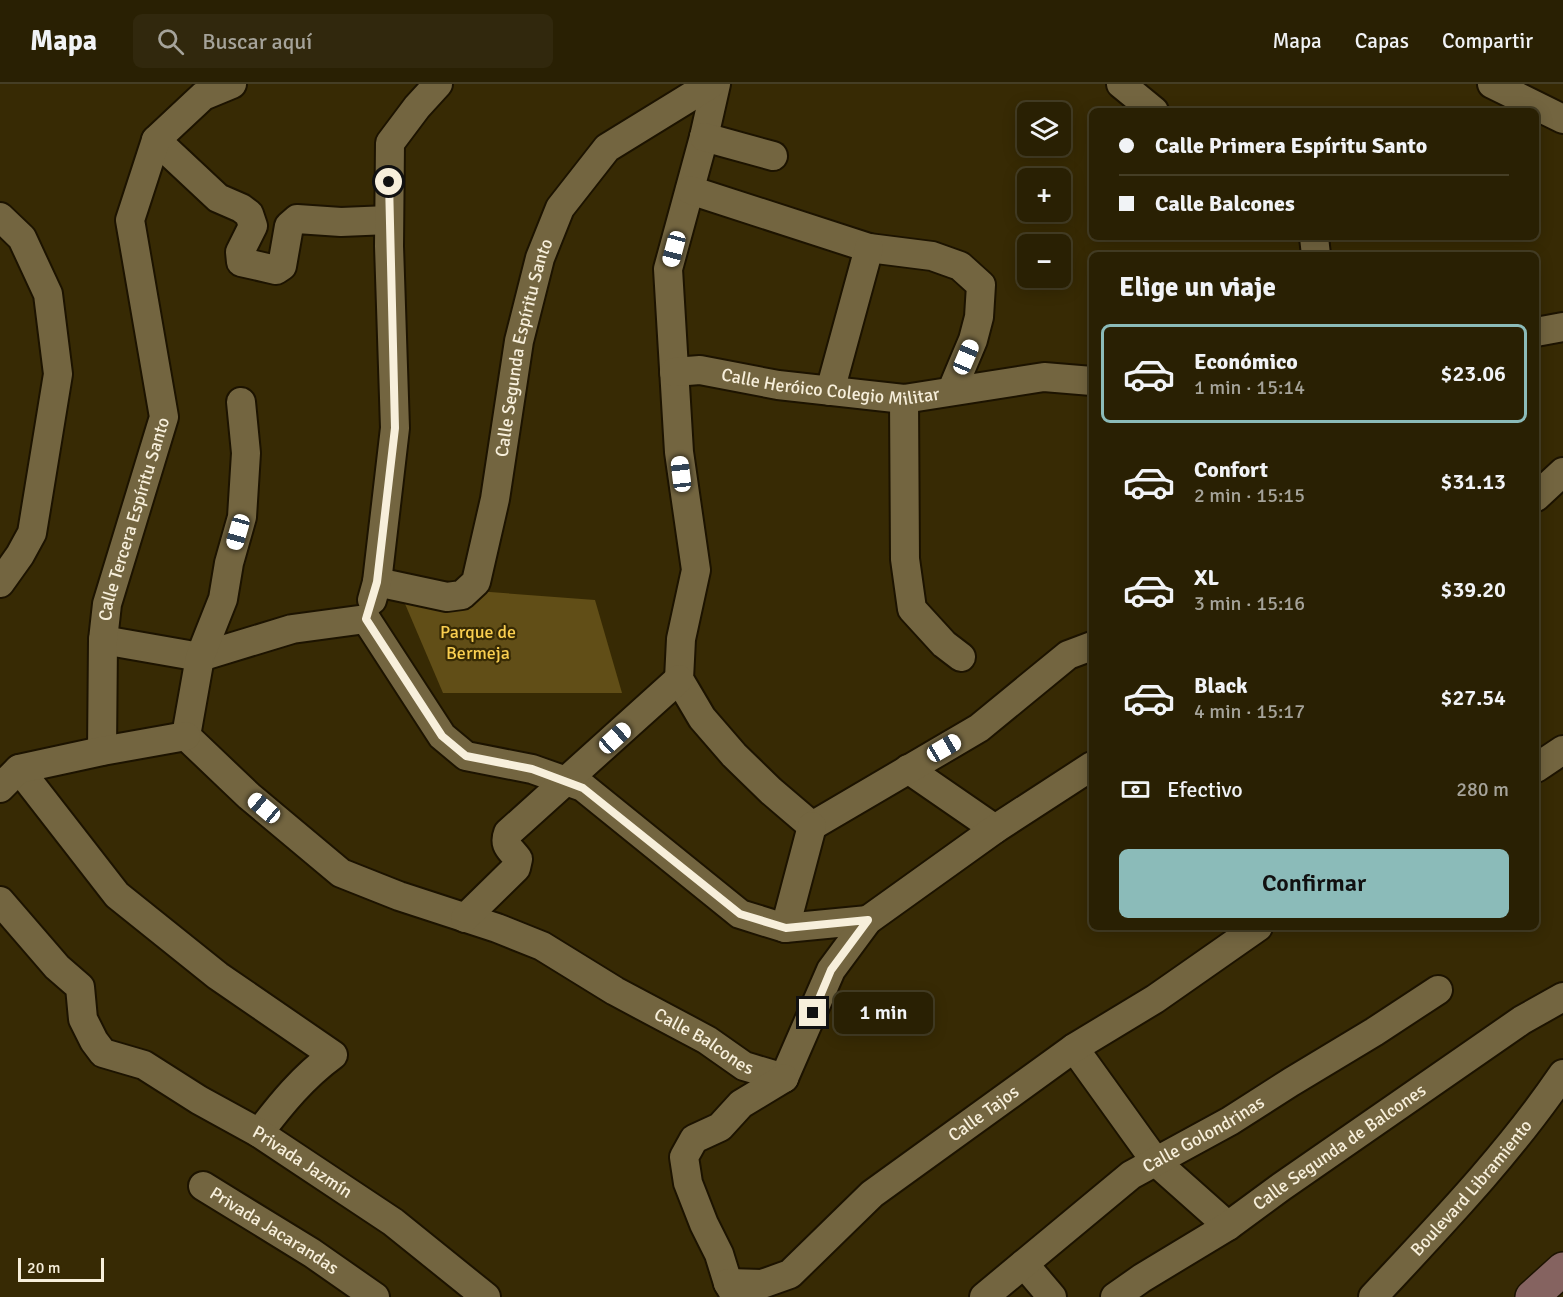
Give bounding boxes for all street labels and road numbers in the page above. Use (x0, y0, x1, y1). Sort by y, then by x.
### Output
street label: Calle Segunda Espíritu Santo (491, 235, 558, 459)
street label: Calle Heróico Colegio Militar (719, 363, 941, 410)
street label: Calle Tercera Espíritu Santo (94, 415, 174, 622)
street label: Calle Balcones (650, 1003, 756, 1079)
street label: Calle Segunda de Balcones (1248, 1079, 1430, 1215)
street label: Calle Tajos (944, 1080, 1023, 1146)
street label: Calle Golondrinas (1139, 1091, 1268, 1178)
street label: Boulevard Libramiento (1406, 1115, 1537, 1261)
street label: Privada Jazmín (249, 1121, 357, 1203)
street label: Privada Jacarandas (206, 1182, 343, 1279)

